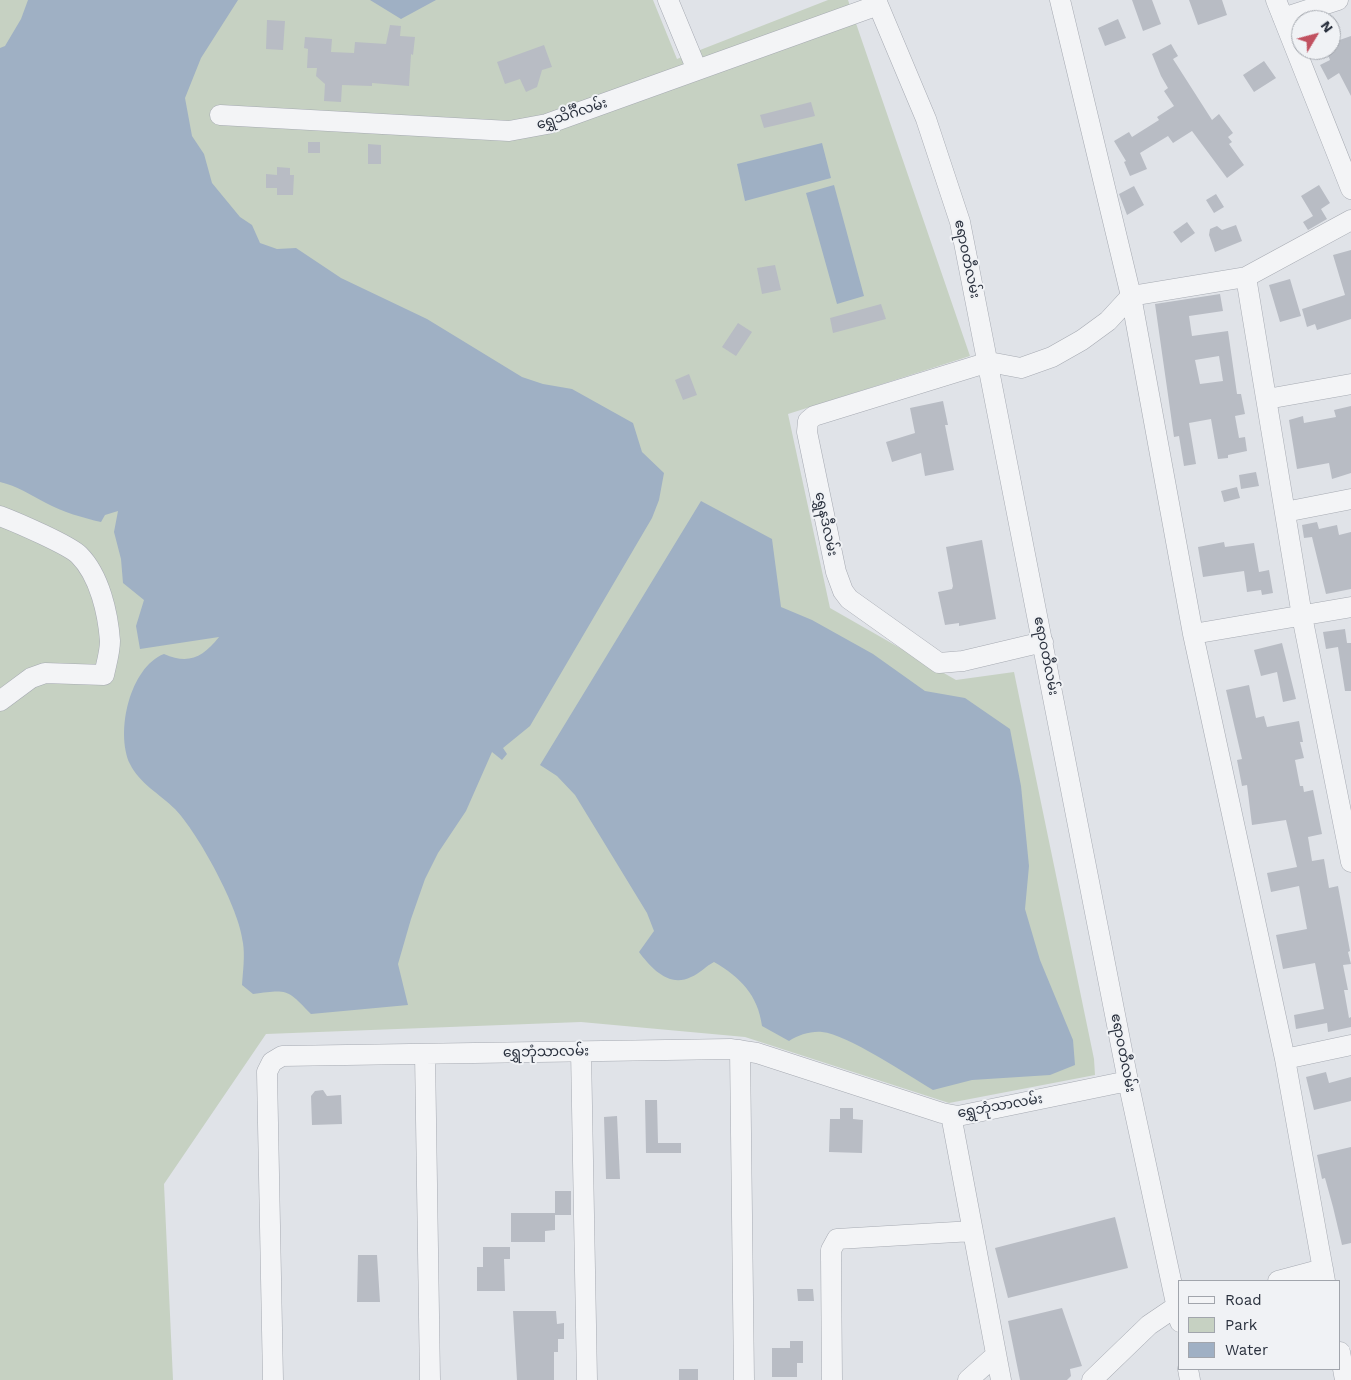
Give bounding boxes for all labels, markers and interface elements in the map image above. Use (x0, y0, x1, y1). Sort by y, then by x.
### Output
north arrow (1291, 10, 1341, 60)
text: N (1318, 18, 1337, 36)
street label: ရွှေသိင်္ဂီလမ်း (534, 95, 610, 133)
street label: ဧရာဝတီလမ်း (950, 218, 984, 300)
street label: ရွှေနဒီလမ်း (811, 490, 841, 558)
street label: ဧရာဝတီလမ်း (1030, 615, 1062, 697)
street label: ဧရာဝတီလမ်း (1107, 1012, 1139, 1094)
street label: ရွှေဘုံသာလမ်း (503, 1043, 589, 1061)
street label: ရွှေဘုံသာလမ်း (956, 1090, 1044, 1122)
legend (1178, 1280, 1341, 1370)
text: Road (1225, 1291, 1262, 1309)
text: Park (1225, 1316, 1257, 1334)
text: Water (1225, 1341, 1268, 1359)

